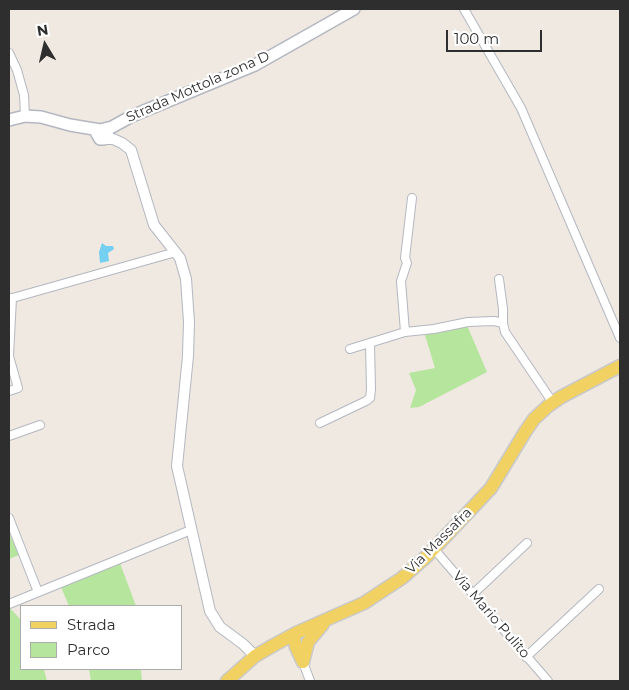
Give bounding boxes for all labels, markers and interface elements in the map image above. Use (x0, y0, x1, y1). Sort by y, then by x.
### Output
north arrow (20, 20, 70, 70)
text: N (36, 20, 50, 40)
scale bar (449, 20, 545, 52)
text: 100 m (454, 29, 499, 48)
street label: Strada Mottola zona D (124, 48, 272, 126)
street label: Via Massafra (402, 504, 476, 578)
street label: Via Mario Pulito (449, 568, 533, 662)
legend (20, 605, 182, 670)
text: Strada (67, 615, 116, 634)
text: Parco (67, 640, 110, 659)

